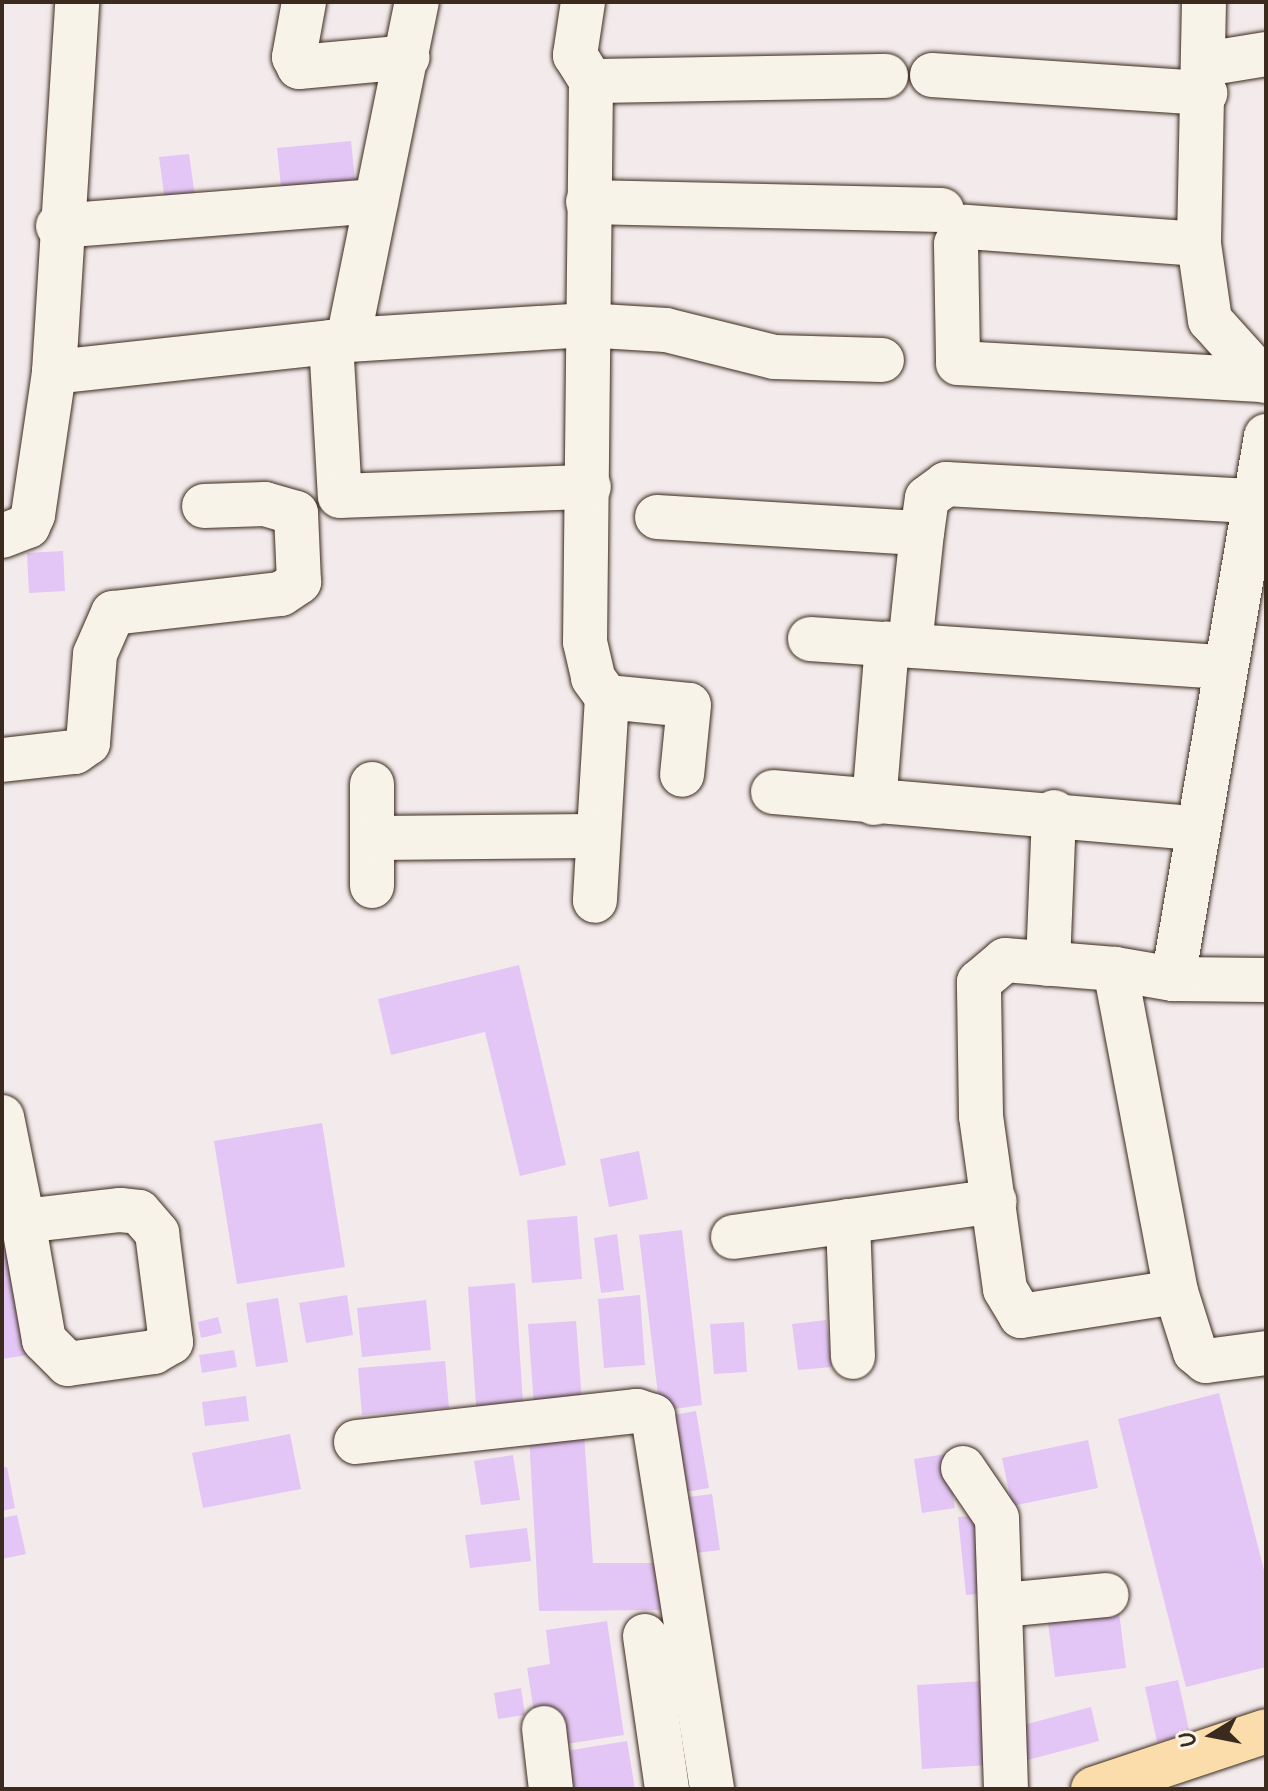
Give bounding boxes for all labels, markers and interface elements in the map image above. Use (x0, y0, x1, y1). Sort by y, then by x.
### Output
north arrow (1172, 1695, 1252, 1775)
text: U (1173, 1730, 1203, 1749)

